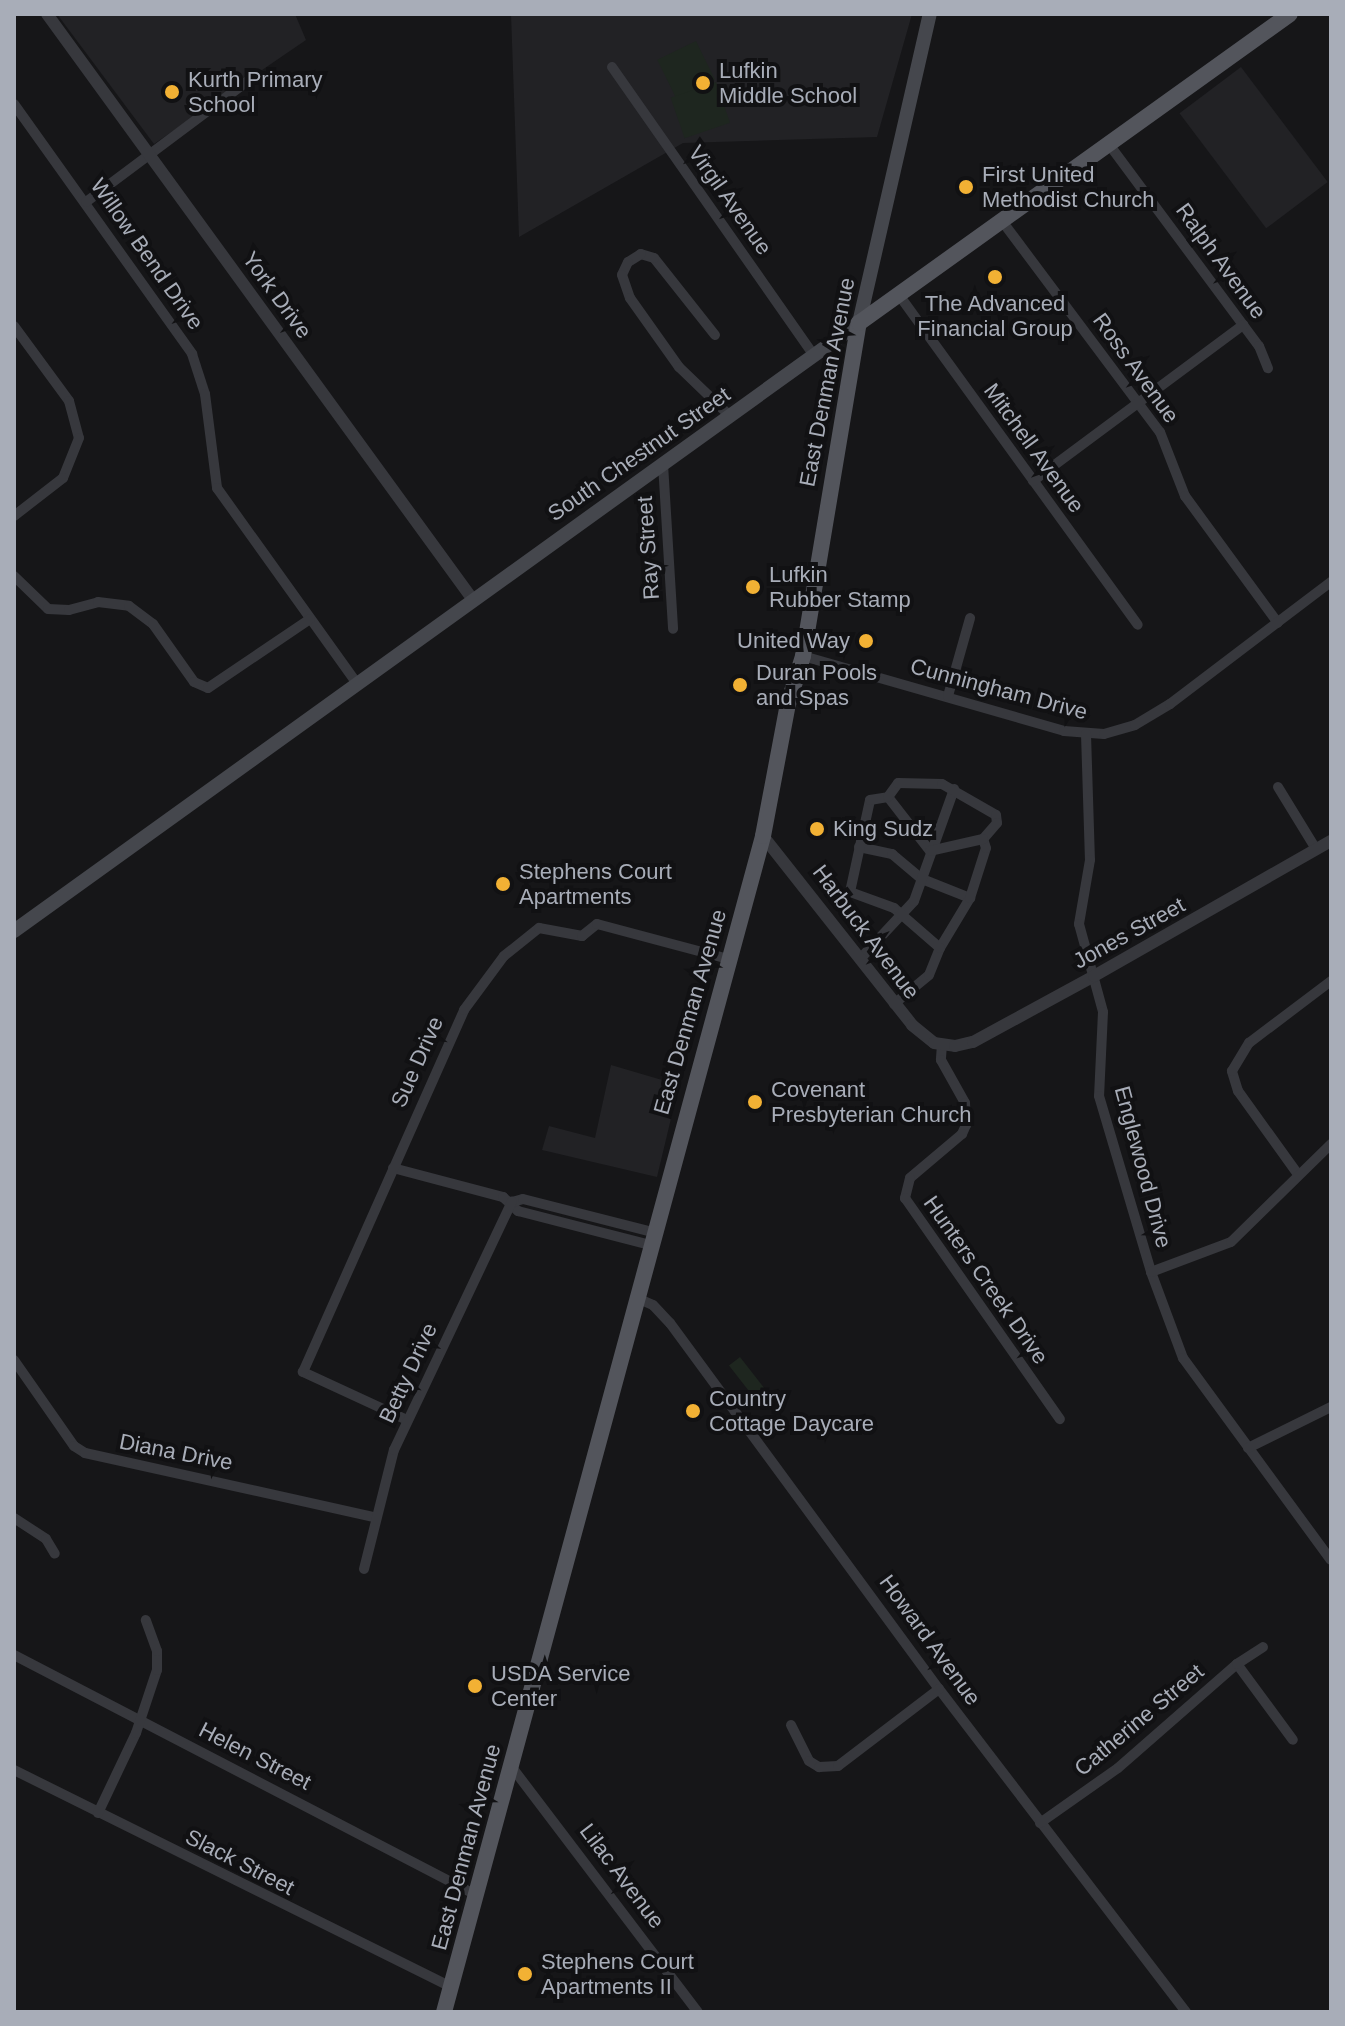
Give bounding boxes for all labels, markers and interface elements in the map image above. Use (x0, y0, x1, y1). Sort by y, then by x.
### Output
place label: Lufkin Middle School (719, 57, 857, 108)
place label: Kurth Primary School (188, 66, 322, 118)
marker: Lufkin Middle School (694, 74, 712, 92)
marker: Kurth Primary School (163, 83, 181, 101)
street label: Virgil Avenue (682, 140, 778, 260)
place label: First United Methodist Church (982, 161, 1154, 212)
street label: Willow Bend Drive (85, 173, 209, 335)
marker: First United Methodist Church (957, 178, 975, 196)
street label: Ralph Avenue (1170, 197, 1272, 325)
street label: York Drive (237, 247, 317, 343)
marker: The Advanced Financial Group (986, 268, 1004, 286)
street label: East Denman Avenue (794, 275, 860, 489)
place label: The Advanced Financial Group (917, 290, 1073, 342)
street label: Ross Avenue (1087, 307, 1185, 429)
street label: Mitchell Avenue (978, 378, 1090, 518)
street label: South Chestnut Street (543, 381, 735, 527)
street label: Ray Street (631, 495, 665, 601)
place label: Lufkin Rubber Stamp (769, 561, 911, 612)
marker: Lufkin Rubber Stamp (744, 578, 762, 596)
place label: United Way (737, 628, 850, 654)
marker: United Way (857, 632, 875, 650)
street label: Cunningham Drive (908, 653, 1090, 725)
place label: Duran Pools and Spas (756, 659, 877, 710)
marker: Duran Pools and Spas (731, 676, 749, 694)
place label: King Sudz (833, 816, 933, 842)
marker: King Sudz (808, 820, 826, 838)
place label: Stephens Court Apartments (519, 858, 672, 910)
street label: Harbuck Avenue (807, 859, 925, 1005)
marker: Stephens Court Apartments (494, 875, 512, 893)
street label: Jones Street (1069, 892, 1189, 974)
street label: East Denman Avenue (648, 906, 732, 1118)
street label: Sue Drive (385, 1013, 449, 1111)
place label: Covenant Presbyterian Church (771, 1076, 972, 1128)
street label: Englewood Drive (1109, 1083, 1177, 1251)
marker: Covenant Presbyterian Church (746, 1093, 764, 1111)
street label: Hunters Creek Drive (918, 1191, 1054, 1369)
street label: Betty Drive (373, 1319, 443, 1427)
place label: Country Cottage Daycare (709, 1385, 874, 1436)
marker: Country Cottage Daycare (684, 1402, 702, 1420)
street label: Diana Drive (117, 1428, 235, 1476)
street label: Howard Avenue (873, 1569, 987, 1711)
street label: Catherine Street (1069, 1658, 1209, 1782)
place label: USDA Service Center (491, 1660, 632, 1712)
marker: USDA Service Center (466, 1677, 484, 1695)
street label: Helen Street (195, 1716, 315, 1796)
street label: East Denman Avenue (426, 1740, 506, 1954)
street label: Lilac Avenue (574, 1818, 670, 1934)
street label: Slack Street (181, 1823, 299, 1901)
place label: Stephens Court Apartments II (541, 1948, 694, 2000)
marker: Stephens Court Apartments II (516, 1965, 534, 1983)

